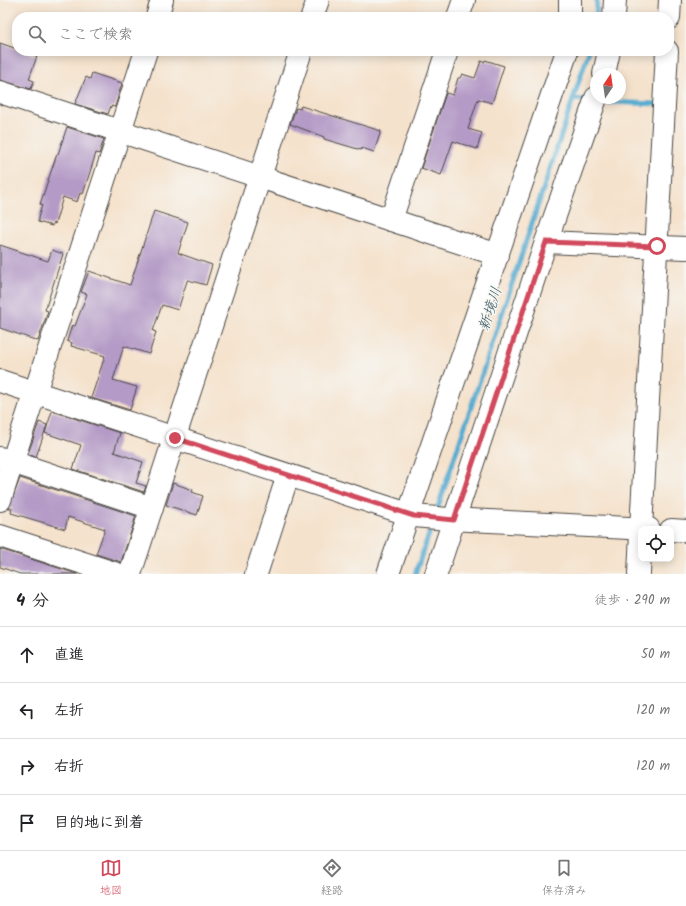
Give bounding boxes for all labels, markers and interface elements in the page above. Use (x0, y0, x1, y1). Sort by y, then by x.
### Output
search box (12, 12, 674, 56)
icon: search (26, 23, 48, 45)
text: ここで検索 (58, 23, 133, 47)
north arrow (590, 68, 626, 104)
route start (648, 237, 666, 255)
water label: 新境川 (473, 284, 509, 334)
route end (166, 429, 184, 447)
map controls (638, 526, 674, 562)
button: locate (638, 526, 674, 562)
text: 4 分 (16, 588, 49, 615)
text: 徒歩 · 290 m (595, 590, 670, 611)
text: 直進 (54, 643, 84, 667)
icon: ahead (16, 644, 38, 666)
text: 50 m (641, 644, 670, 665)
text: 左折 (54, 699, 84, 723)
icon: left (16, 700, 38, 722)
text: 120 m (636, 700, 670, 721)
text: 右折 (54, 755, 84, 779)
icon: right (16, 756, 38, 778)
text: 120 m (636, 756, 670, 777)
text: 目的地に到着 (54, 811, 144, 835)
icon: arrive (16, 812, 38, 834)
tab: 地図 (100, 857, 122, 900)
tab: 経路 (321, 857, 343, 900)
tab: 保存済み (542, 857, 586, 900)

